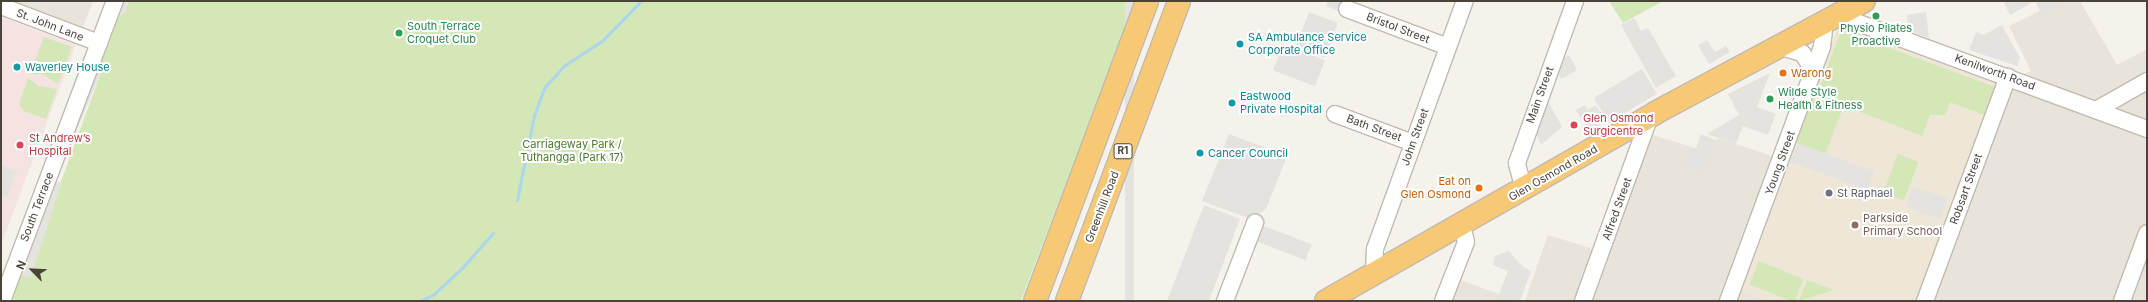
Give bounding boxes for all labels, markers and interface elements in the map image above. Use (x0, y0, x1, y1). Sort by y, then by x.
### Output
street label: St. John Lane (14, 6, 86, 44)
street label: Bristol Street (1364, 10, 1432, 46)
marker: Physio Pilates Proactive (1871, 11, 1881, 21)
place label: South Terrace Croquet Club (407, 20, 480, 46)
place label: Physio Pilates Proactive (1840, 22, 1912, 48)
marker: South Terrace Croquet Club (394, 28, 404, 38)
place label: SA Ambulance Service Corporate Office (1248, 31, 1367, 57)
marker: SA Ambulance Service Corporate Office (1235, 39, 1245, 49)
street label: Kenilworth Road (1953, 51, 2037, 93)
place label: Waverley House (25, 60, 110, 74)
marker: Waverley House (12, 62, 22, 72)
street label: Main Street (1524, 65, 1556, 125)
place label: Warong (1791, 66, 1831, 80)
marker: Warong (1778, 68, 1788, 78)
place label: Wilde Style Health & Fitness (1778, 86, 1862, 112)
place label: Eastwood Private Hospital (1240, 90, 1322, 116)
marker: Wilde Style Health & Fitness (1765, 94, 1775, 104)
marker: Eastwood Private Hospital (1227, 98, 1237, 108)
street label: John Street (1399, 107, 1431, 167)
street label: Bath Street (1345, 112, 1403, 144)
place label: Glen Osmond Surgicentre (1583, 112, 1654, 138)
marker: Glen Osmond Surgicentre (1568, 119, 1580, 131)
street label: Young Street (1762, 129, 1798, 197)
place label: St Andrew’s Hospital (29, 132, 91, 158)
park label: Carriageway Park / Tuthangga (Park 17) (520, 138, 624, 164)
marker: St Andrew’s Hospital (14, 139, 26, 151)
street label: Glen Osmond Road (1506, 142, 1600, 204)
road number: R1 (1113, 143, 1133, 159)
place label: Cancer Council (1208, 146, 1288, 160)
marker: Cancer Council (1195, 148, 1205, 158)
street label: Robsart Street (1947, 152, 1985, 226)
street label: Greenhill Road (1082, 169, 1122, 245)
street label: South Terrace (18, 170, 56, 244)
place label: Eat on Glen Osmond (1400, 175, 1471, 201)
street label: Alfred Street (1600, 176, 1634, 242)
marker: Eat on Glen Osmond (1474, 183, 1484, 193)
place label: St Raphael (1837, 186, 1892, 200)
marker: St Raphael (1824, 188, 1834, 198)
place label: Parkside Primary School (1863, 212, 1942, 238)
marker: Parkside Primary School (1850, 220, 1860, 230)
north arrow (12, 250, 52, 290)
text: N (13, 258, 29, 272)

